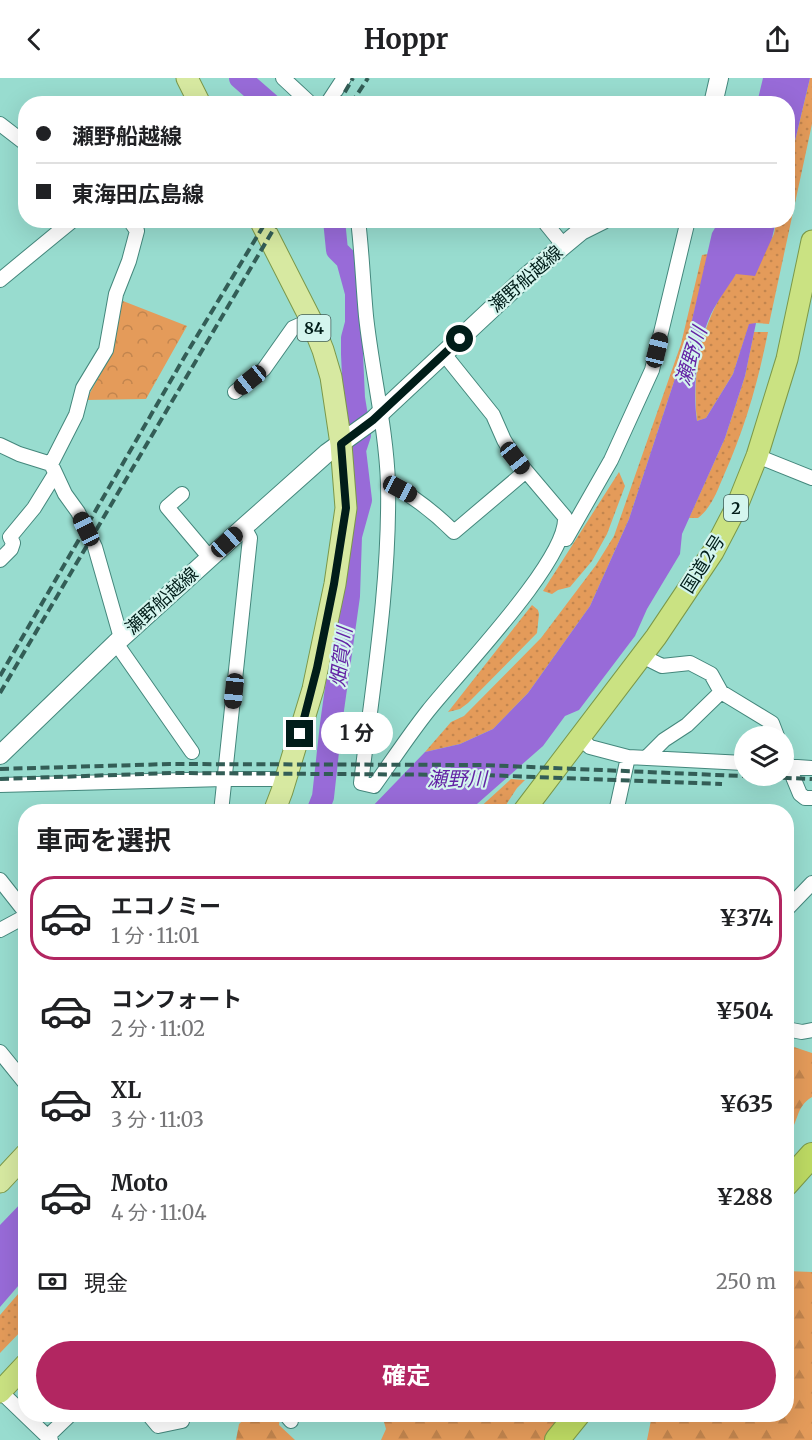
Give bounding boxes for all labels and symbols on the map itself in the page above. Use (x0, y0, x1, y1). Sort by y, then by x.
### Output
street label: 瀬野船越線 (484, 240, 567, 317)
road number: 84 (298, 315, 330, 341)
water label: 瀬野川 (669, 322, 712, 388)
route start (446, 325, 473, 352)
car (644, 330, 670, 370)
car (230, 362, 270, 398)
car (497, 438, 533, 478)
car (380, 473, 420, 505)
road number: 2 (724, 495, 748, 521)
car (70, 509, 102, 549)
car (208, 523, 246, 561)
street label: 国道2号 (676, 530, 729, 597)
street label: 瀬野船越線 (121, 562, 203, 639)
water label: 畑賀川 (324, 624, 357, 688)
car (223, 672, 245, 710)
callout: 1 分 (321, 713, 393, 755)
route end (286, 720, 313, 747)
water label: 瀬野川 (427, 766, 489, 791)

